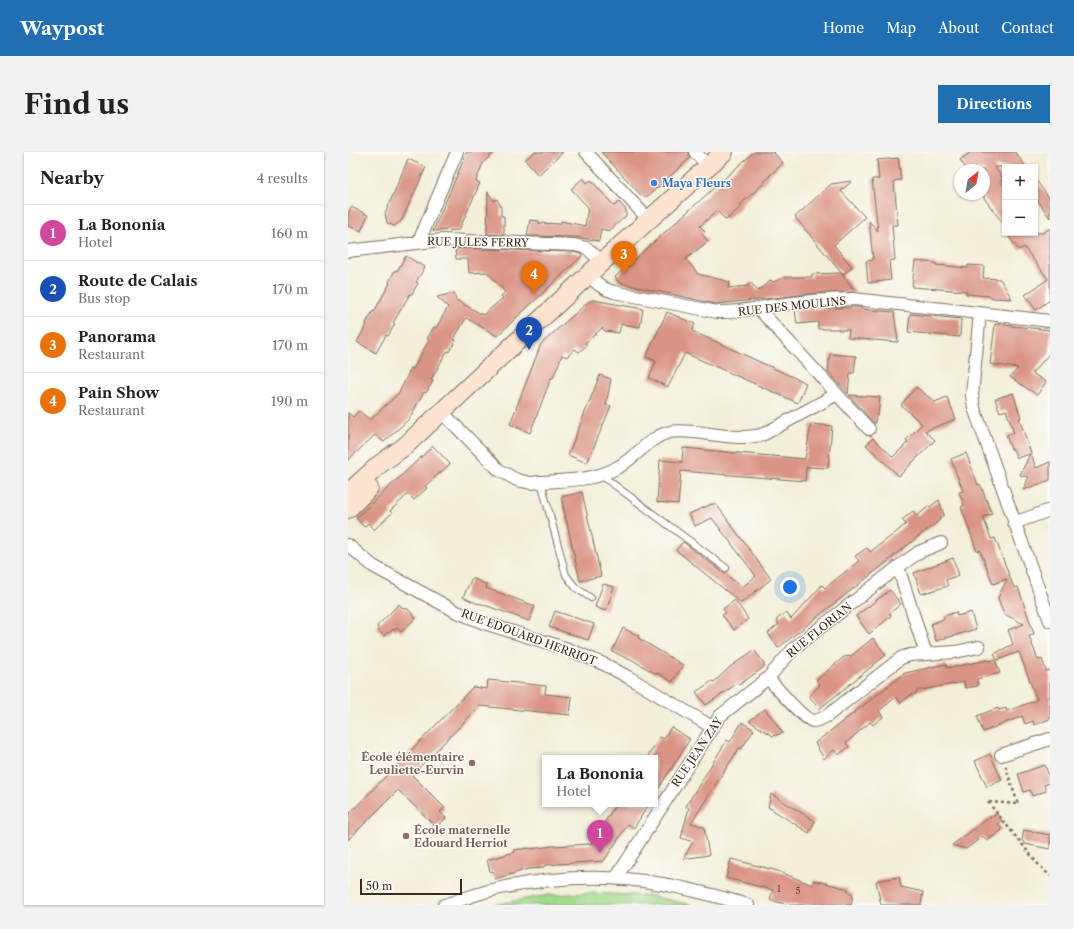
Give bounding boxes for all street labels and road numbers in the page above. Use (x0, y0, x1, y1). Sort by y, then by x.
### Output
street label: RUE JULES FERRY (427, 234, 529, 250)
street label: RUE DES MOULINS (737, 293, 847, 319)
street label: RUE FLORIAN (784, 599, 854, 661)
street label: RUE EDOUARD HERRIOT (459, 606, 599, 668)
street label: RUE JEAN ZAY (668, 714, 726, 790)

